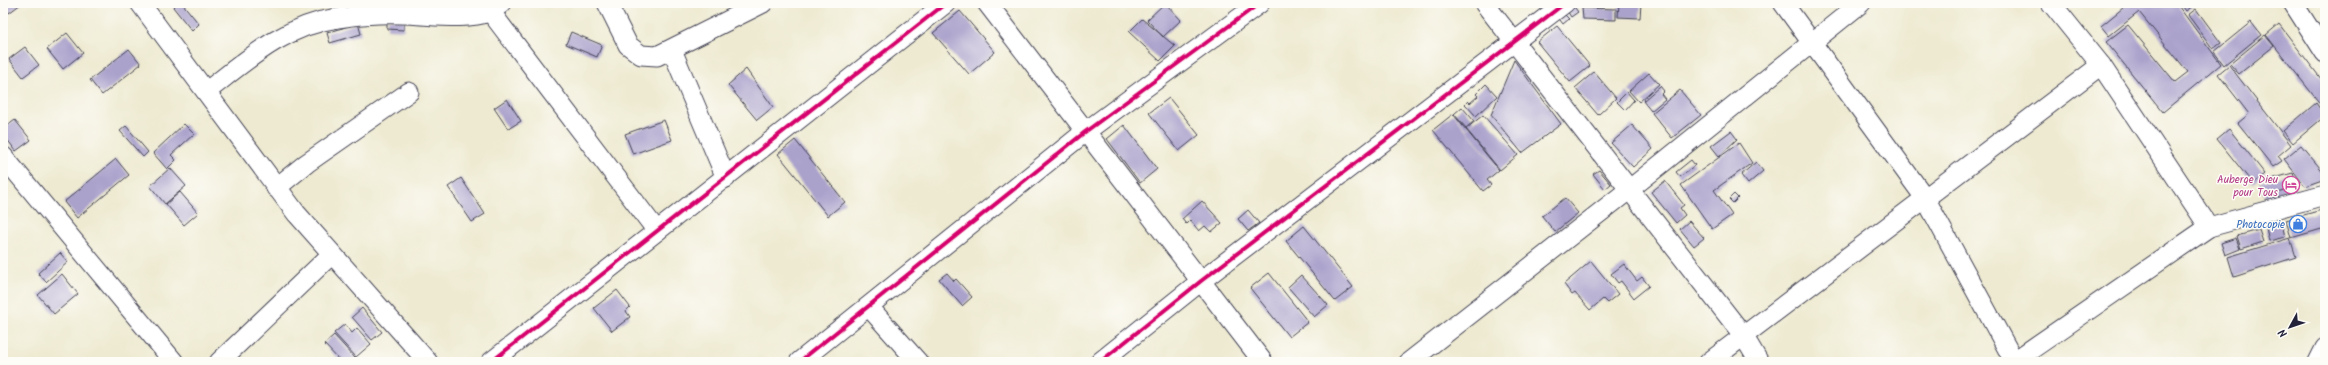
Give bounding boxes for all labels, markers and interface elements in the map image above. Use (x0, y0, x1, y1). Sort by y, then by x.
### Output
place label: Auberge Dieu pour Tous (2217, 171, 2279, 202)
hotel icon: Auberge Dieu pour Tous (2281, 175, 2301, 195)
shop icon: Photocopie (2288, 214, 2308, 234)
place label: Photocopie (2236, 216, 2285, 234)
north arrow (2270, 307, 2310, 347)
text: N (2274, 324, 2292, 341)

